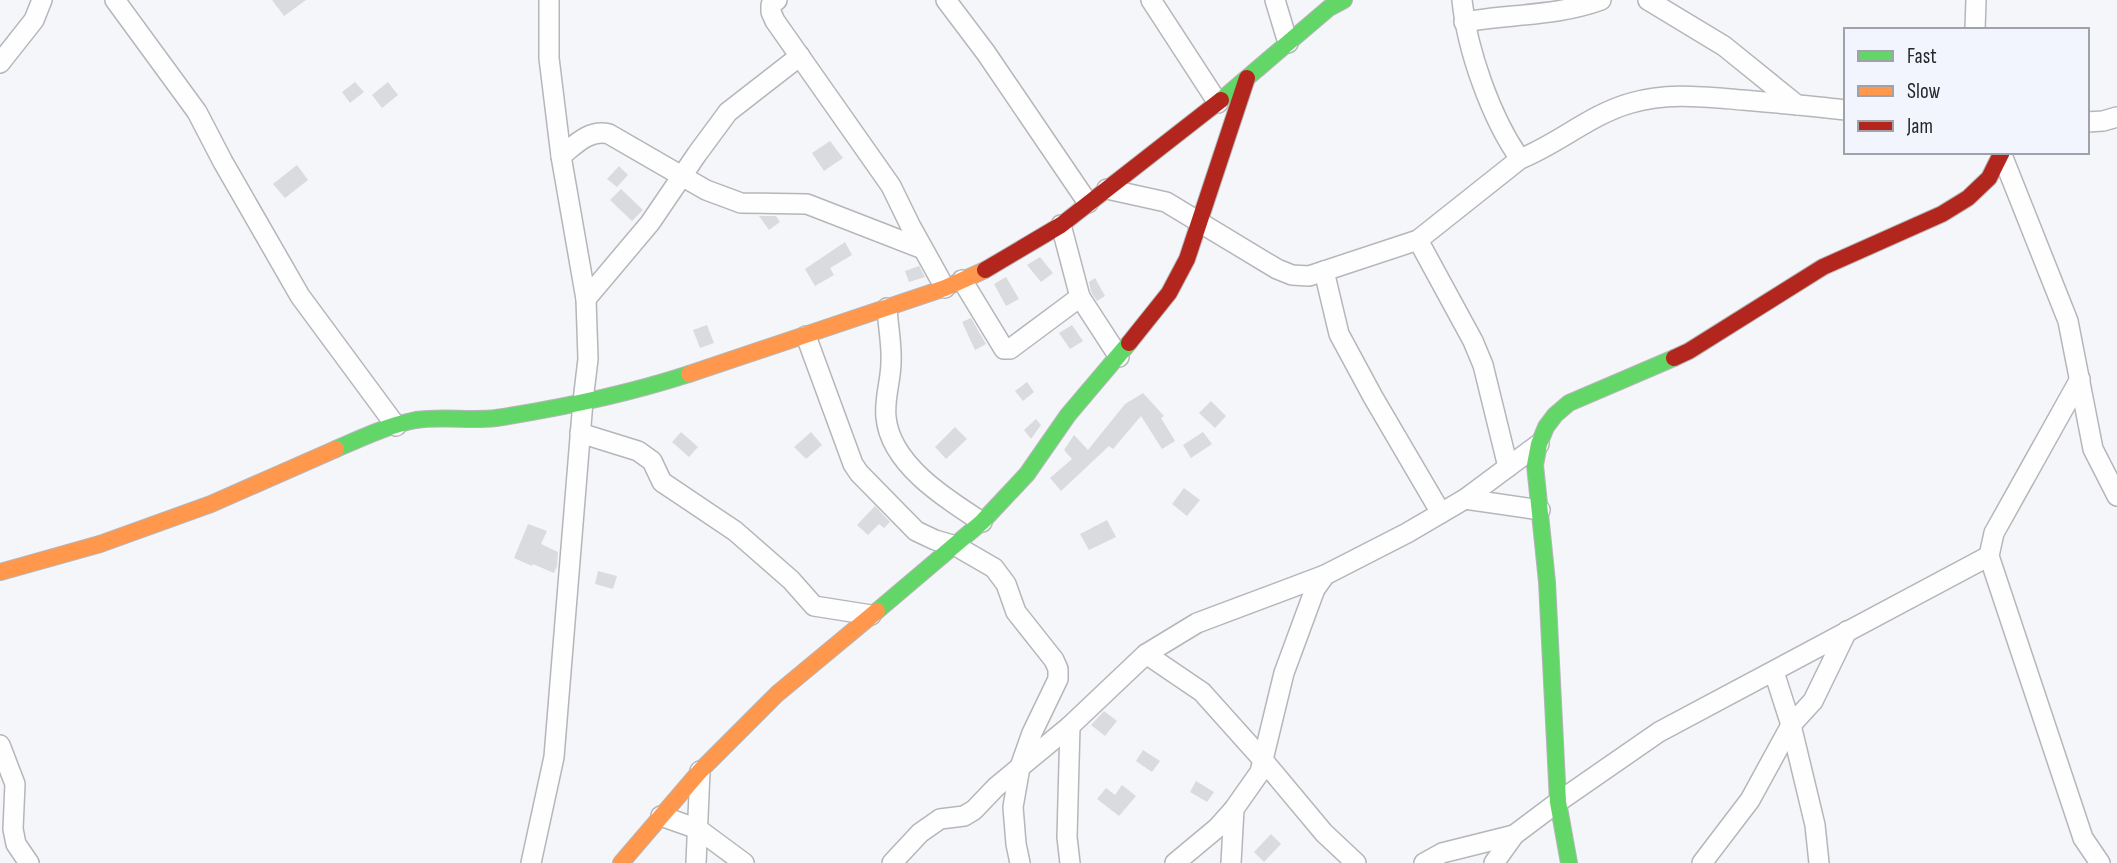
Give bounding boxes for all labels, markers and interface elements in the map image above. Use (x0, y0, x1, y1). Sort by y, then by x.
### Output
legend (1844, 28, 2089, 154)
text: Fast (1907, 44, 1937, 69)
text: Slow (1907, 79, 1941, 104)
text: Jam (1906, 114, 1933, 139)

